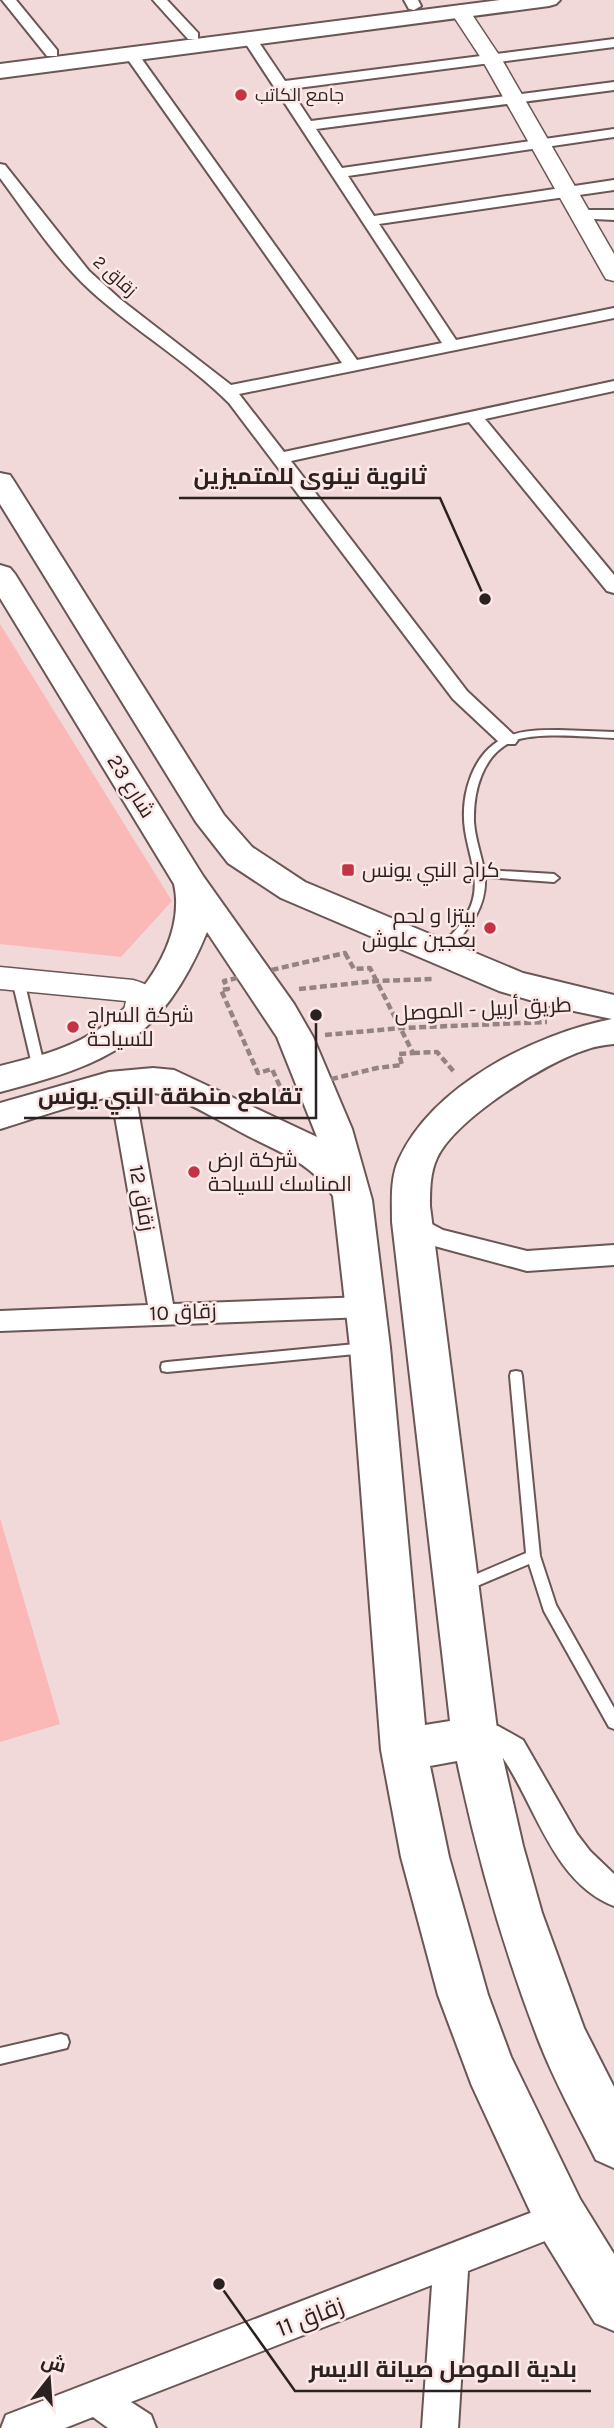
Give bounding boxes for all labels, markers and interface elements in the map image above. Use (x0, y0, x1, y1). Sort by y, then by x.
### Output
place label: جامع الكاتب (255, 84, 344, 107)
marker: جامع الكاتب (233, 87, 249, 103)
street label: زقاق 2 (88, 251, 141, 302)
callout: ثانوية نينوى للمتميزين (179, 454, 440, 498)
text: ثانوية نينوى للمتميزين (193, 463, 427, 490)
street label: شارع 23 (101, 750, 160, 823)
place label: كراج النبي يونس (362, 858, 500, 886)
marker: كراج النبي يونس (340, 862, 356, 878)
place label: بيتزا و لحم بعجين علوش (362, 904, 476, 953)
marker: بيتزا و لحم بعجين علوش (482, 920, 498, 936)
street label: طريق أربيل - الموصل (394, 991, 572, 1027)
place label: شركة السراج للسياحة (87, 1003, 194, 1051)
marker: شركة السراج للسياحة (65, 1019, 81, 1035)
callout: تقاطع منطقة النبي يونس (24, 1074, 316, 1118)
text: تقاطع منطقة النبي يونس (38, 1083, 303, 1115)
place label: شركة ارض المناسك للسياحة (208, 1148, 352, 1196)
street label: زقاق 12 (123, 1163, 160, 1233)
marker: شركة ارض المناسك للسياحة (186, 1164, 202, 1180)
street label: زقاق 10 (149, 1299, 217, 1326)
street label: زقاق 11 (272, 2291, 348, 2344)
north arrow (14, 2344, 84, 2414)
callout: بلدية الموصل صيانة الايسر (295, 2347, 591, 2391)
text: ش (39, 2350, 69, 2378)
text: بلدية الموصل صيانة الايسر (308, 2356, 577, 2383)

